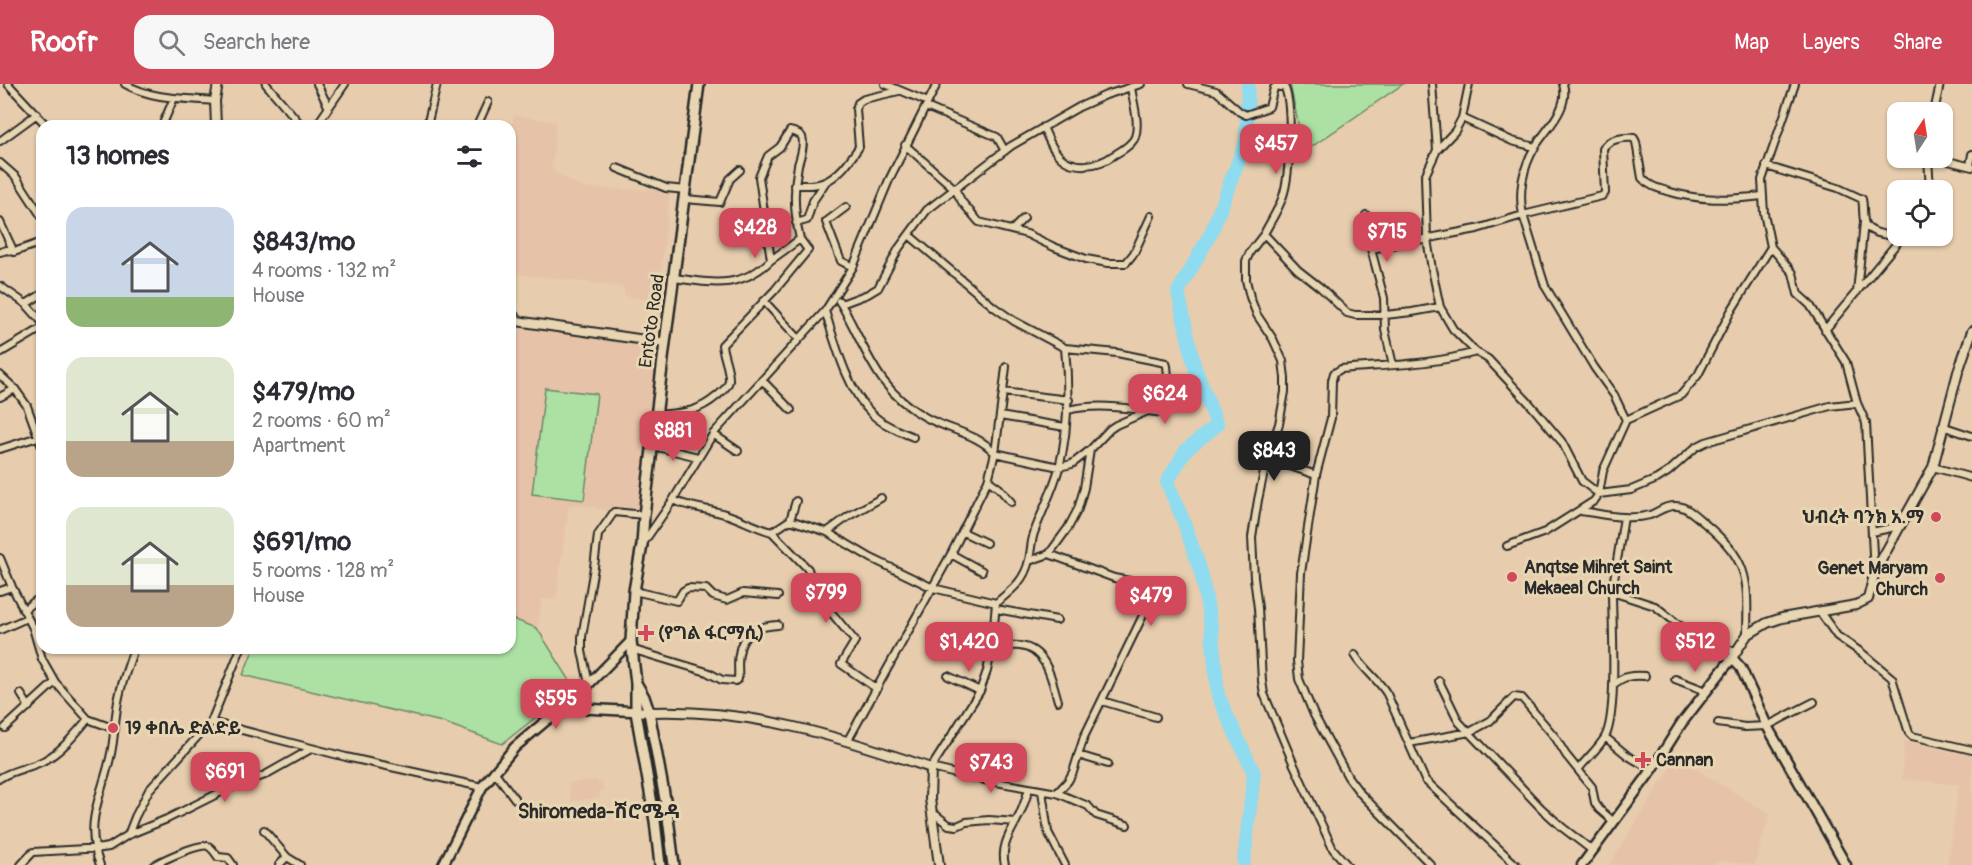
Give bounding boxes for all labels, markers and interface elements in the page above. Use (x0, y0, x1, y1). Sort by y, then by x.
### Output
search box (134, 15, 554, 69)
text: Roofr (30, 25, 98, 60)
icon: search (155, 26, 188, 59)
text: Search here (203, 28, 310, 56)
text: Map (1734, 29, 1769, 56)
text: Layers (1802, 29, 1860, 56)
text: Share (1893, 29, 1942, 56)
north arrow (1887, 102, 1953, 168)
map controls (1887, 102, 1953, 246)
pin: $457 (1240, 124, 1312, 175)
text: $457 (1254, 131, 1298, 156)
text: 13 homes (66, 140, 169, 172)
icon: filters (453, 140, 486, 173)
button: locate (1887, 180, 1953, 246)
pin: $428 (719, 208, 791, 259)
pin: $715 (1351, 212, 1423, 263)
text: $428 (733, 215, 777, 240)
text: $715 (1367, 219, 1407, 244)
text: $843/mo (252, 226, 355, 258)
icon: home (114, 231, 186, 303)
text: 4 rooms · 132 m² (252, 258, 396, 283)
street label: Entoto Road (634, 273, 670, 369)
text: House (252, 283, 304, 308)
pin: $624 (1129, 374, 1201, 425)
text: $479/mo (252, 376, 355, 408)
icon: home (114, 381, 186, 453)
text: $624 (1142, 381, 1188, 406)
text: 2 rooms · 60 m² (252, 408, 391, 433)
pin: $881 (637, 411, 709, 462)
text: $881 (654, 418, 692, 443)
pin: $843 (1238, 431, 1310, 482)
text: Apartment (252, 433, 345, 458)
text: $843 (1252, 438, 1296, 463)
place label: ህብረት ባንክ አ.ማ (1802, 506, 1924, 529)
marker: ህብረት ባንክ አ.ማ (1929, 510, 1943, 524)
text: $691/mo (252, 526, 351, 558)
icon: home (114, 531, 186, 603)
place label: Anqtse Mihret Saint Mekaeal Church (1524, 556, 1673, 600)
place label: Genet Maryam Church (1818, 557, 1929, 601)
text: 5 rooms · 128 m² (252, 558, 394, 583)
marker: Anqtse Mihret Saint Mekaeal Church (1505, 570, 1519, 584)
marker: Genet Maryam Church (1933, 571, 1947, 585)
pin: $799 (790, 573, 862, 624)
pin: $479 (1115, 576, 1187, 627)
text: $799 (805, 580, 847, 605)
text: House (252, 583, 304, 608)
text: $479 (1129, 583, 1173, 608)
place label: (የግል ፋርማሲ) (658, 622, 764, 645)
pin: $1,420 (920, 622, 1018, 673)
pin: $512 (1659, 622, 1731, 673)
marker: (የግል ፋርማሲ) (639, 626, 653, 640)
text: $1,420 (939, 629, 999, 654)
text: $512 (1675, 629, 1715, 654)
pin: $595 (520, 679, 592, 730)
text: $595 (535, 686, 577, 711)
place label: 19 ቀበሌ ድልድይ (125, 717, 241, 740)
marker: 19 ቀበሌ ድልድይ (106, 721, 120, 735)
pin: $743 (955, 743, 1027, 794)
place label: Cannan (1656, 749, 1713, 772)
text: $743 (969, 750, 1013, 775)
marker: Cannan (1634, 751, 1652, 769)
pin: $691 (189, 752, 261, 803)
text: $691 (205, 759, 245, 784)
district label: Shiromeda-ሽሮሜዳ (518, 799, 680, 824)

